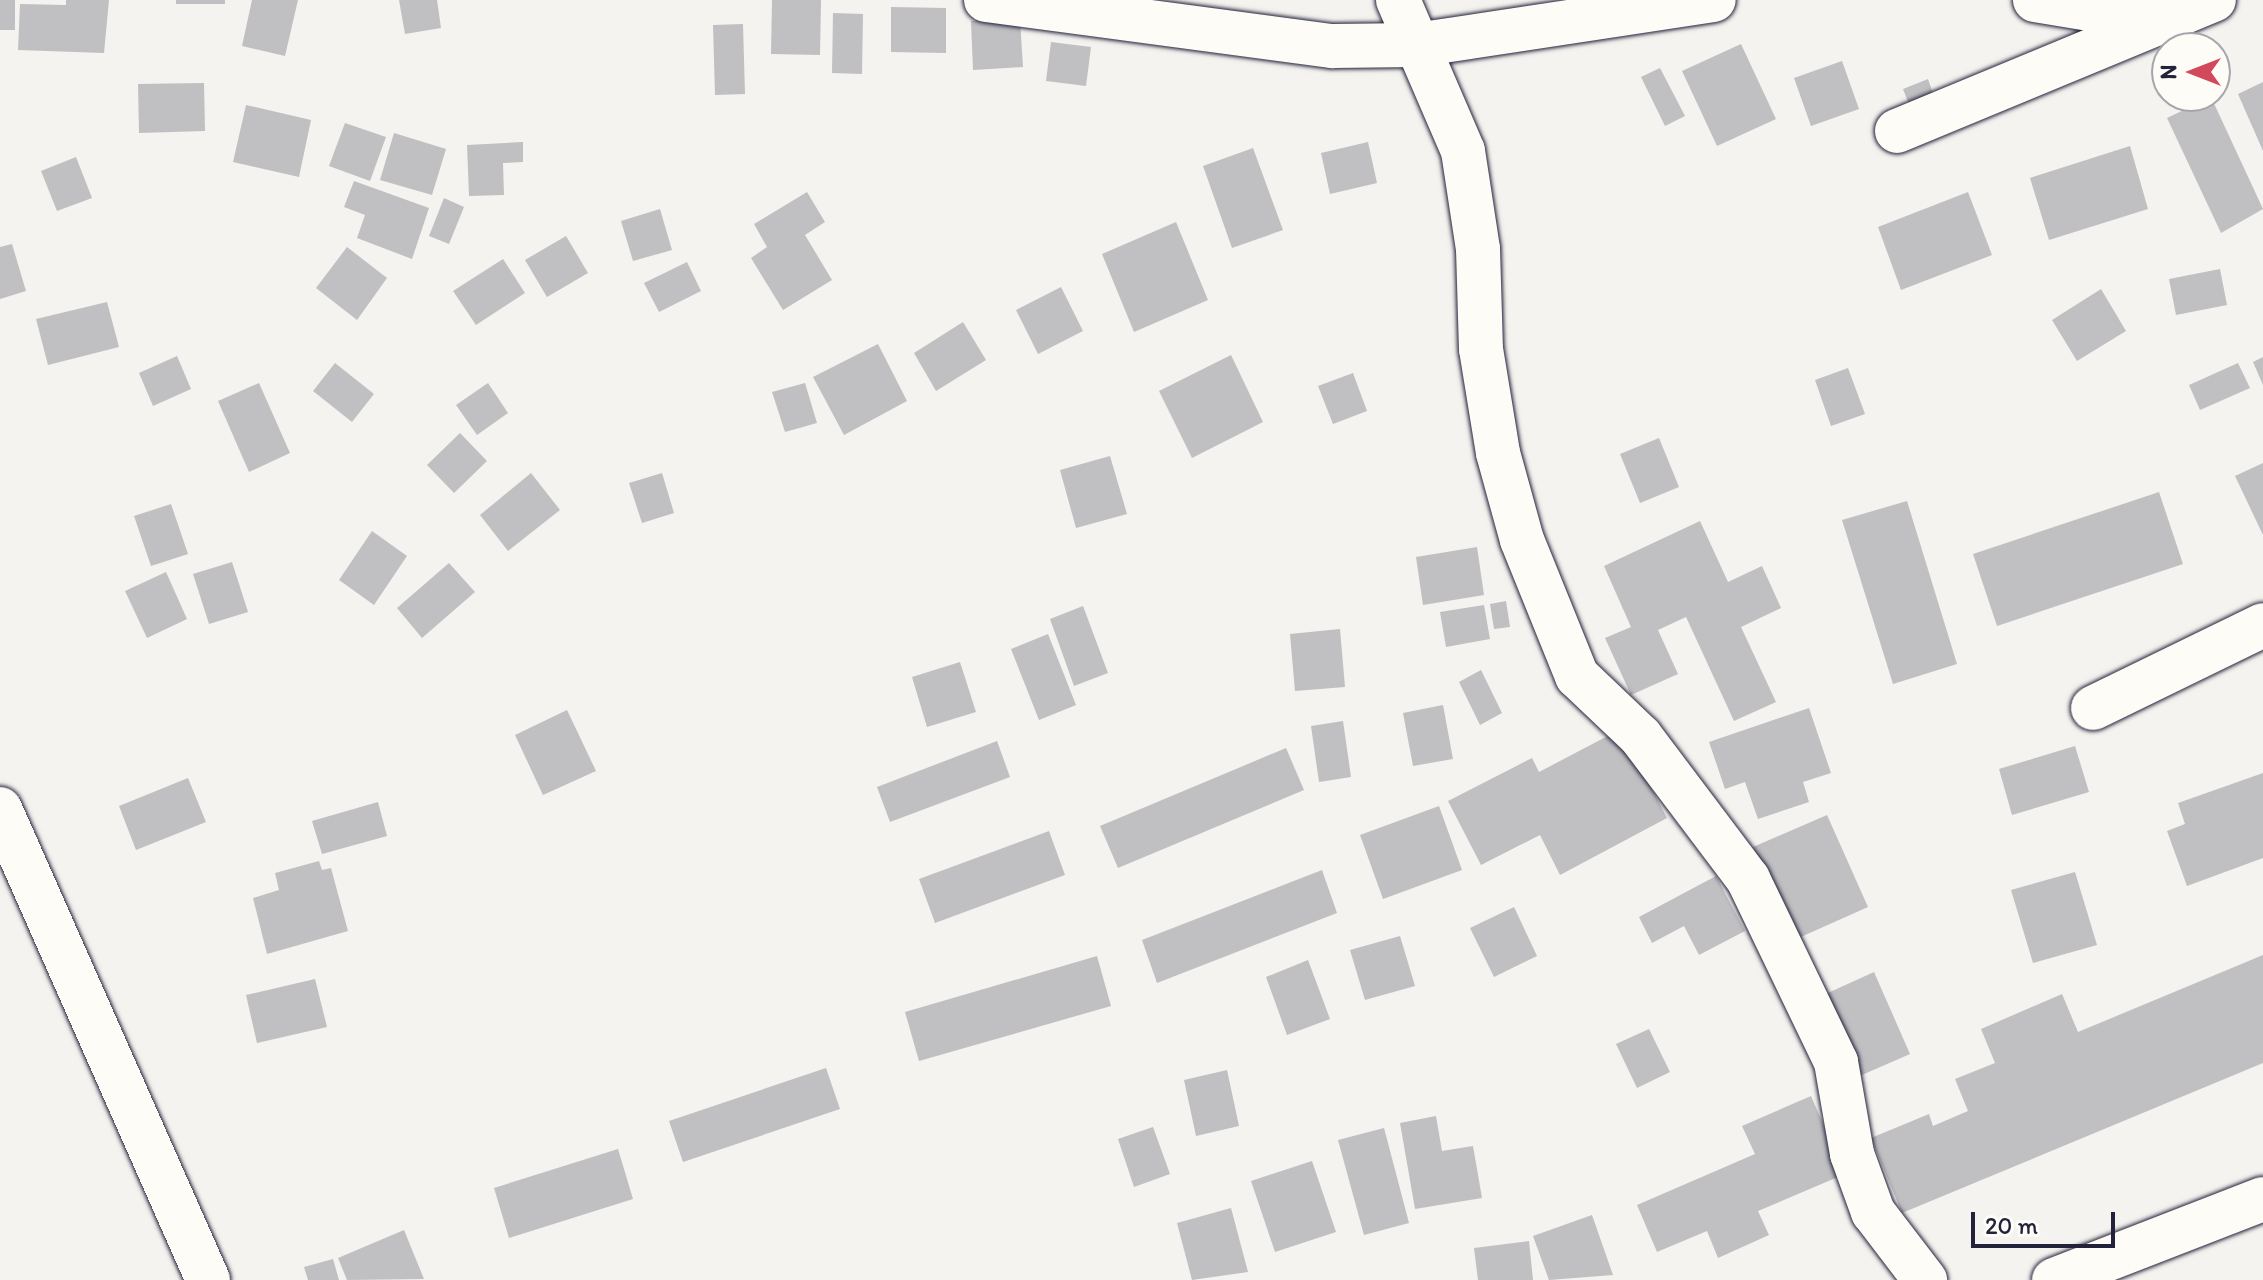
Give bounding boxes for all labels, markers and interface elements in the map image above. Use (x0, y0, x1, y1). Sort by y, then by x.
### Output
north arrow (2151, 32, 2231, 112)
text: N (2155, 65, 2182, 79)
scale bar (1975, 1196, 2119, 1246)
text: 20 m (1985, 1211, 2038, 1240)

